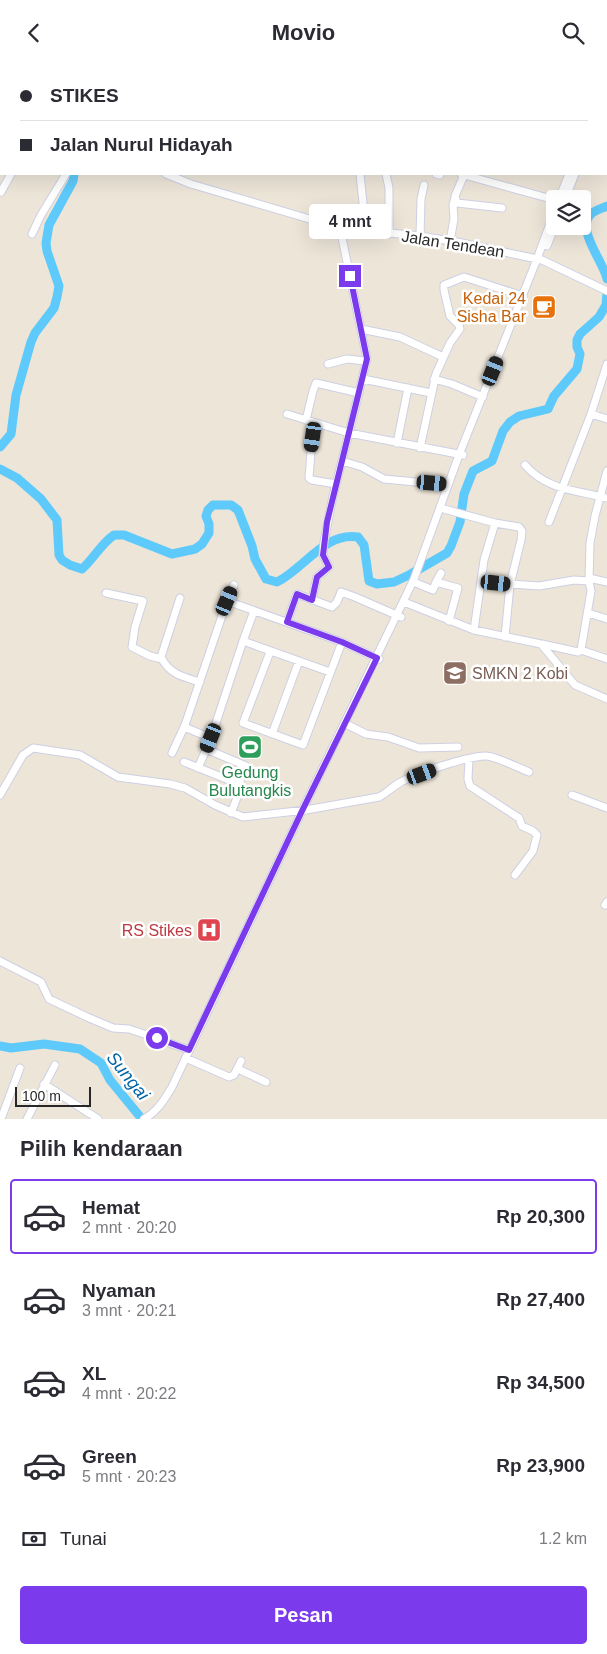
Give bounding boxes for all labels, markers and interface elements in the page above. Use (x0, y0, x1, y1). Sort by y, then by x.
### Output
icon: back (20, 19, 48, 47)
icon: search (559, 19, 587, 47)
text: Movio (272, 20, 335, 45)
text: STIKES (50, 85, 119, 106)
text: Jalan Nurul Hidayah (50, 134, 233, 155)
map controls (546, 190, 591, 235)
button: layers (546, 190, 591, 235)
callout: 4 mnt (309, 203, 391, 239)
text: 4 mnt (329, 213, 371, 230)
street label: Jalan Tendean (400, 227, 506, 261)
route end (339, 265, 361, 287)
place label: Kedai 24 Sisha Bar (457, 290, 527, 325)
cafe icon: Kedai 24 Sisha Bar (531, 294, 557, 320)
car (480, 354, 505, 388)
car (303, 421, 322, 453)
car (416, 474, 447, 492)
car (480, 574, 511, 592)
car (214, 584, 239, 618)
school or university icon: SMKN 2 Kobi (442, 660, 468, 686)
place label: SMKN 2 Kobi (472, 665, 568, 682)
car (198, 721, 223, 755)
sports icon: Gedung Bulutangkis (237, 734, 263, 760)
car (405, 762, 438, 786)
place label: Gedung Bulutangkis (209, 764, 291, 799)
hospital icon: RS Stikes (196, 917, 222, 943)
place label: RS Stikes (122, 922, 192, 939)
route start (146, 1027, 168, 1049)
water label: Sungai (103, 1048, 154, 1105)
scale bar (15, 1084, 91, 1107)
text: 100 m (22, 1088, 61, 1104)
text: Pilih kendaraan (20, 1136, 183, 1161)
icon: car (22, 1194, 67, 1239)
text: Hemat (82, 1197, 140, 1218)
text: Rp 20,300 (496, 1206, 585, 1227)
text: 2 mnt · 20:20 (82, 1219, 176, 1236)
icon: car (22, 1277, 67, 1322)
text: Nyaman (82, 1280, 156, 1301)
text: Rp 27,400 (496, 1289, 585, 1310)
text: 3 mnt · 20:21 (82, 1302, 176, 1319)
icon: car (22, 1360, 67, 1405)
text: XL (82, 1363, 106, 1384)
text: Rp 34,500 (496, 1372, 585, 1393)
text: 4 mnt · 20:22 (82, 1385, 176, 1402)
icon: car (22, 1443, 67, 1488)
text: Green (82, 1446, 137, 1467)
text: Rp 23,900 (496, 1455, 585, 1476)
text: 5 mnt · 20:23 (82, 1468, 176, 1485)
icon: cash (20, 1525, 48, 1553)
text: Tunai (60, 1528, 107, 1549)
text: 1.2 km (539, 1530, 587, 1547)
button: Pesan (20, 1586, 587, 1644)

